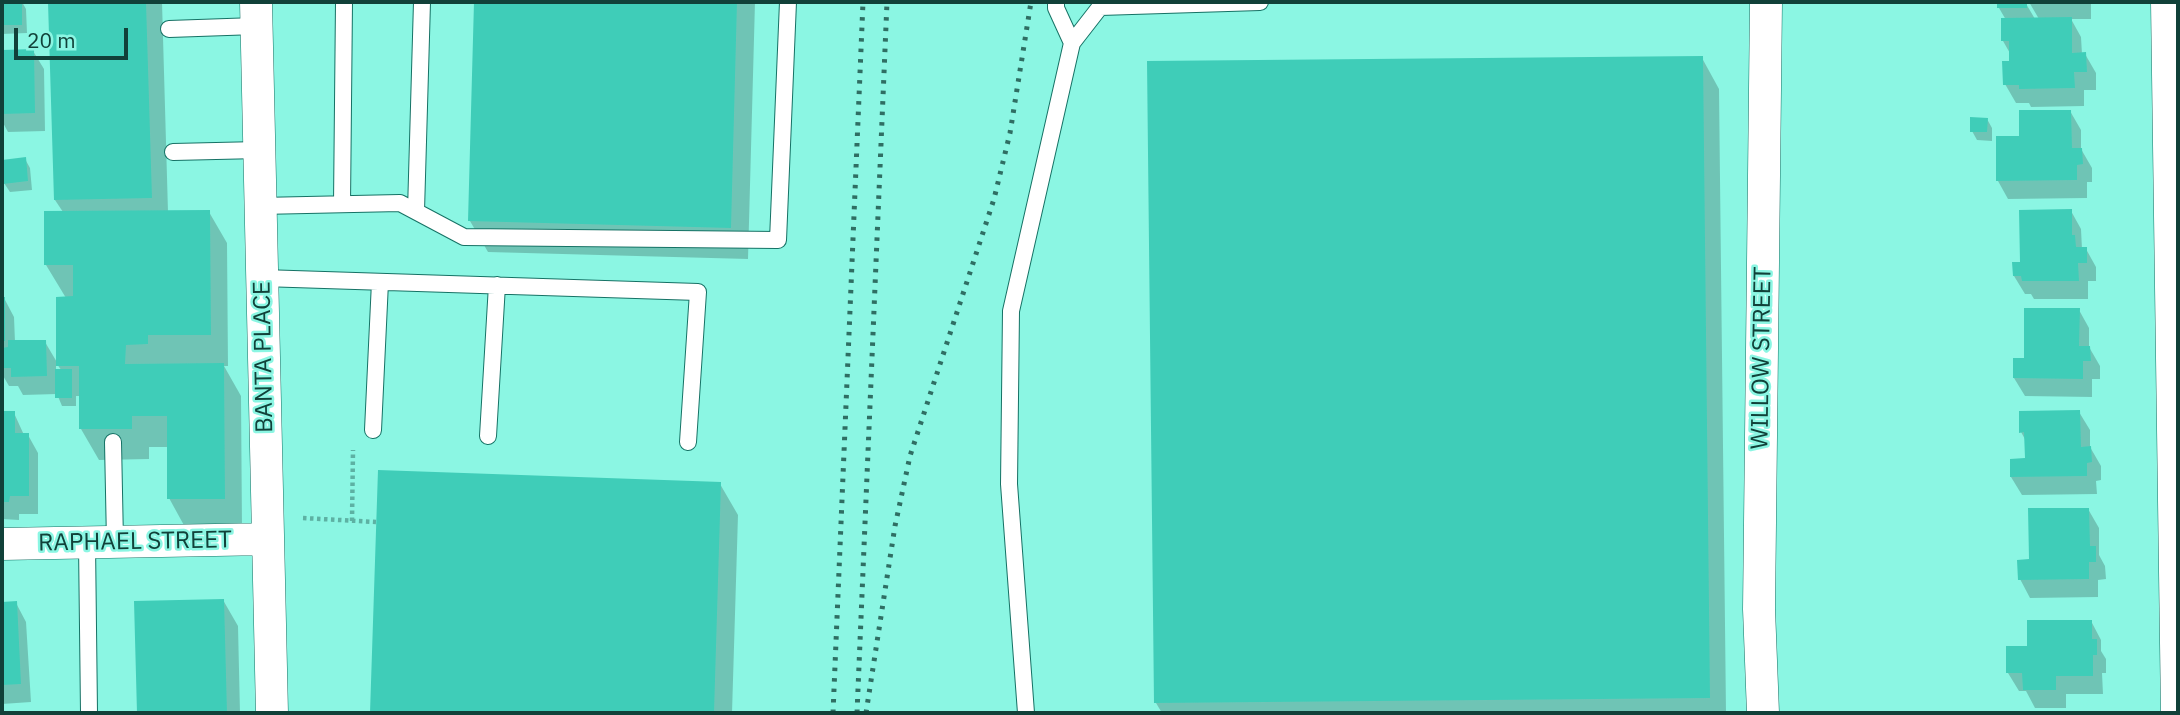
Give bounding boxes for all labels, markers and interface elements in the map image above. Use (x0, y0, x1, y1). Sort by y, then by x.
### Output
scale bar (18, 14, 131, 58)
text: 20 m (27, 26, 76, 54)
street label: WILLOW STREET (1746, 266, 1778, 450)
street label: BANTA PLACE (248, 281, 280, 433)
street label: RAPHAEL STREET (38, 526, 232, 558)

